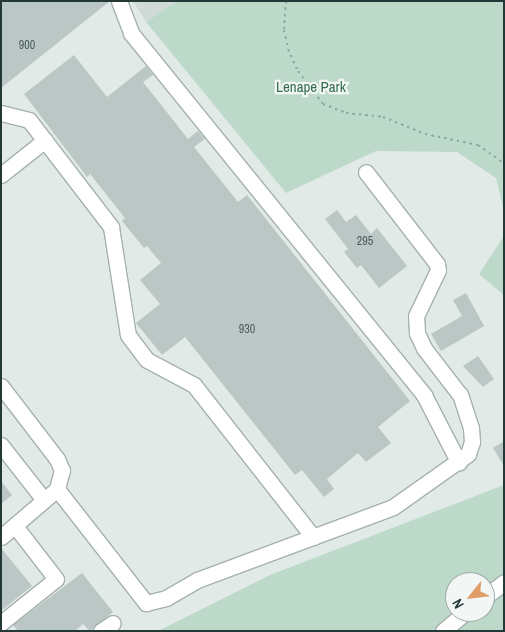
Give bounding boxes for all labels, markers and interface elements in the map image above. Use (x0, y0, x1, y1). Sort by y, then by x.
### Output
house number: 900 (19, 39, 35, 53)
park label: Lenape Park (276, 78, 346, 96)
house number: 295 (357, 235, 373, 249)
house number: 930 (239, 323, 255, 337)
north arrow (445, 572, 495, 622)
text: N (448, 596, 468, 612)

